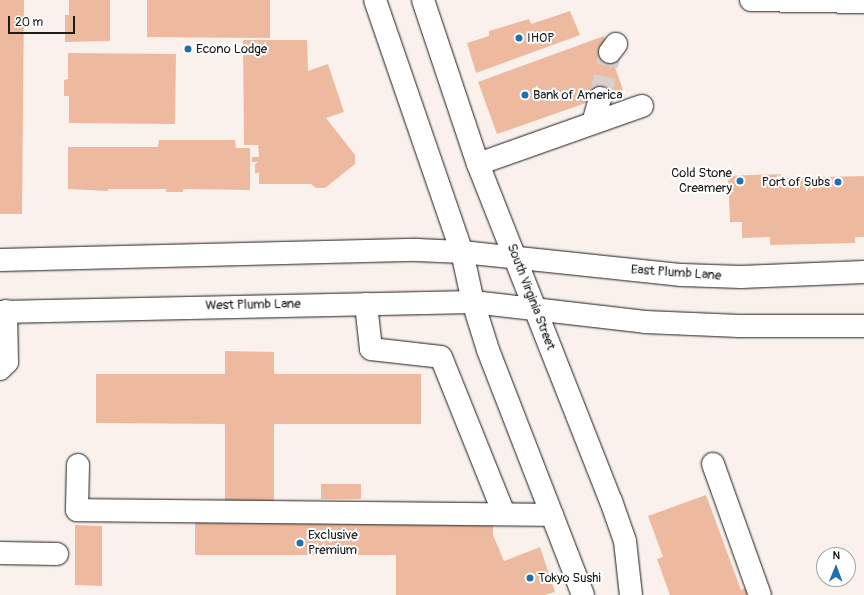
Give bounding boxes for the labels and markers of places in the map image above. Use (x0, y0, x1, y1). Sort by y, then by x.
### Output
place label: IHOP (527, 30, 554, 46)
marker: IHOP (514, 33, 524, 43)
place label: Econo Lodge (196, 41, 267, 57)
marker: Econo Lodge (183, 44, 193, 54)
place label: Bank of America (533, 87, 622, 103)
marker: Bank of America (520, 90, 530, 100)
place label: Cold Stone Creamery (671, 166, 732, 197)
place label: Port of Subs (762, 174, 830, 190)
marker: Cold Stone Creamery (735, 176, 745, 186)
marker: Port of Subs (833, 177, 843, 187)
place label: Exclusive Premium (308, 528, 358, 559)
marker: Exclusive Premium (295, 538, 305, 548)
place label: Tokyo Sushi (538, 570, 601, 586)
marker: Tokyo Sushi (525, 573, 535, 583)

